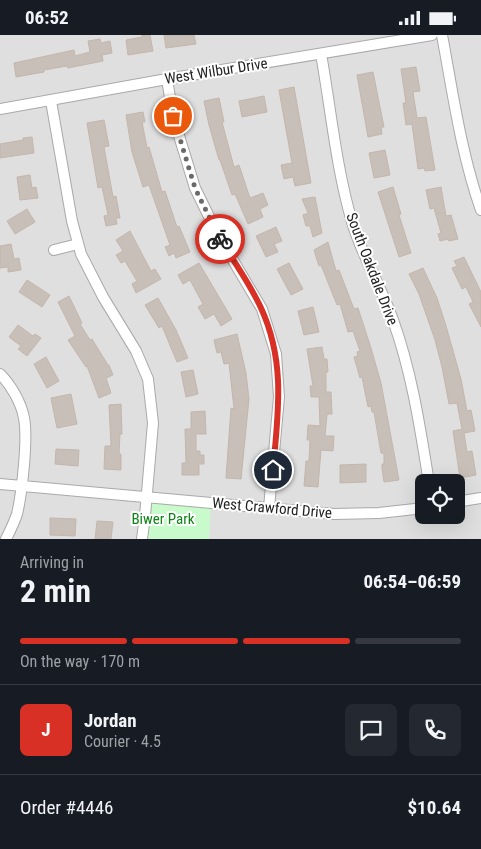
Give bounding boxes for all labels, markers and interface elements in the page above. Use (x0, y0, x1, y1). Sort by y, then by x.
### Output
text: 06:52 (25, 6, 69, 29)
street label: West Wilbur Drive (163, 54, 269, 88)
pin (152, 95, 194, 137)
icon: bag (159, 102, 187, 130)
street label: South Oakdale Drive (342, 210, 402, 328)
courier (195, 214, 245, 264)
icon: bike (206, 225, 234, 253)
pin (252, 449, 294, 491)
icon: home (259, 456, 287, 484)
map controls (415, 474, 465, 524)
button: locate (415, 474, 465, 524)
street label: West Crawford Drive (211, 494, 333, 522)
park label: Biwer Park (131, 510, 195, 528)
text: Arriving in (20, 553, 84, 572)
text: 06:54–06:59 (363, 570, 461, 593)
text: 2 min (20, 572, 91, 610)
text: On the way · 170 m (20, 652, 140, 671)
button: chat (345, 704, 397, 756)
button: phone (409, 704, 461, 756)
text: Jordan (84, 709, 137, 732)
text: J (41, 718, 51, 741)
text: Courier · 4.5 (84, 732, 161, 751)
text: Order #4446 (20, 796, 113, 819)
text: $10.64 (407, 796, 461, 819)

